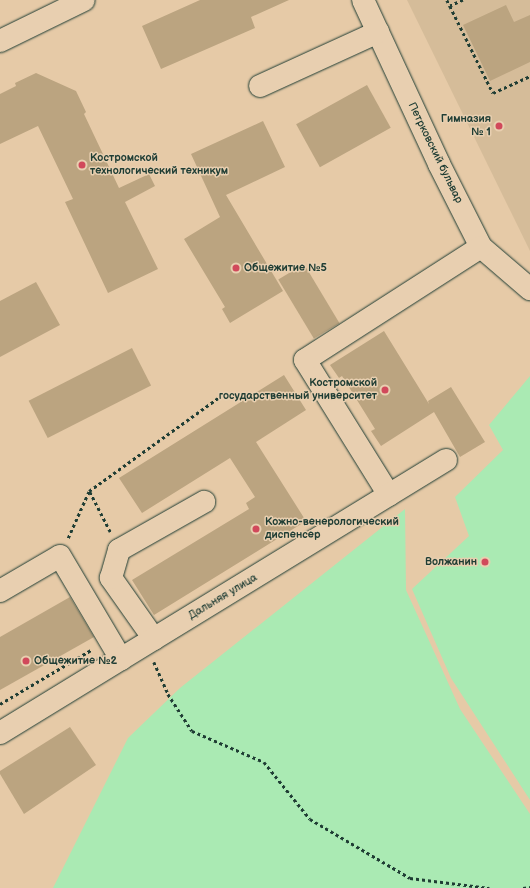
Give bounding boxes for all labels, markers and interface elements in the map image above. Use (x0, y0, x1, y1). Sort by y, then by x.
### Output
street label: Петрковский бульвар (405, 100, 465, 206)
place label: Гимназия № 1 (441, 113, 491, 139)
marker: Гимназия № 1 (494, 121, 504, 131)
place label: Костромской технологический техникум (90, 152, 228, 178)
marker: Костромской технологический техникум (77, 160, 87, 170)
place label: Общежитие №5 (244, 261, 327, 275)
marker: Общежитие №5 (231, 263, 241, 273)
place label: Костромской государственный университет (219, 377, 377, 403)
marker: Костромской государственный университет (380, 385, 390, 395)
place label: Кожно-венерологический диспенсер (265, 516, 399, 542)
marker: Кожно-венерологический диспенсер (250, 523, 262, 535)
place label: Волжанин (425, 555, 477, 569)
marker: Волжанин (480, 557, 490, 567)
street label: Дальняя улица (186, 571, 260, 623)
place label: Общежитие №2 (34, 654, 117, 668)
marker: Общежитие №2 (21, 656, 31, 666)

